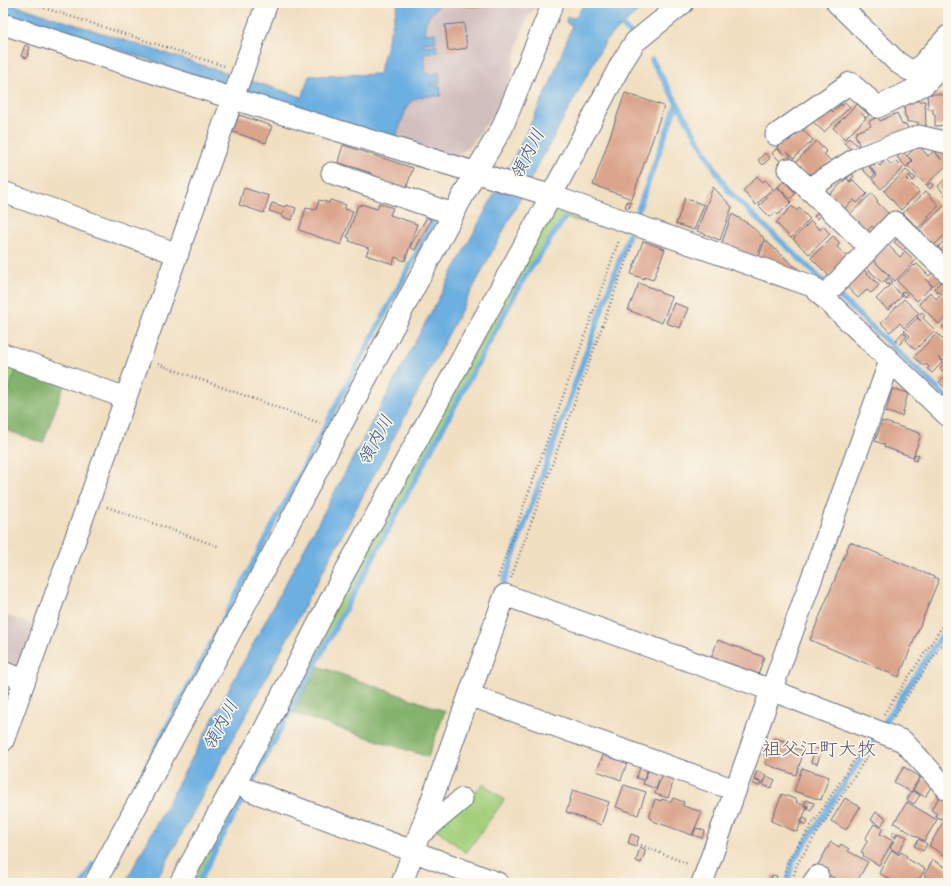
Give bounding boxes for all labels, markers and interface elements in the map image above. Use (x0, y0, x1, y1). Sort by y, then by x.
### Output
water label: 領内川 (505, 125, 549, 183)
water label: 領内川 (352, 411, 398, 469)
water label: 領内川 (197, 696, 243, 754)
district label: 祖父江町大牧 (762, 737, 876, 761)

